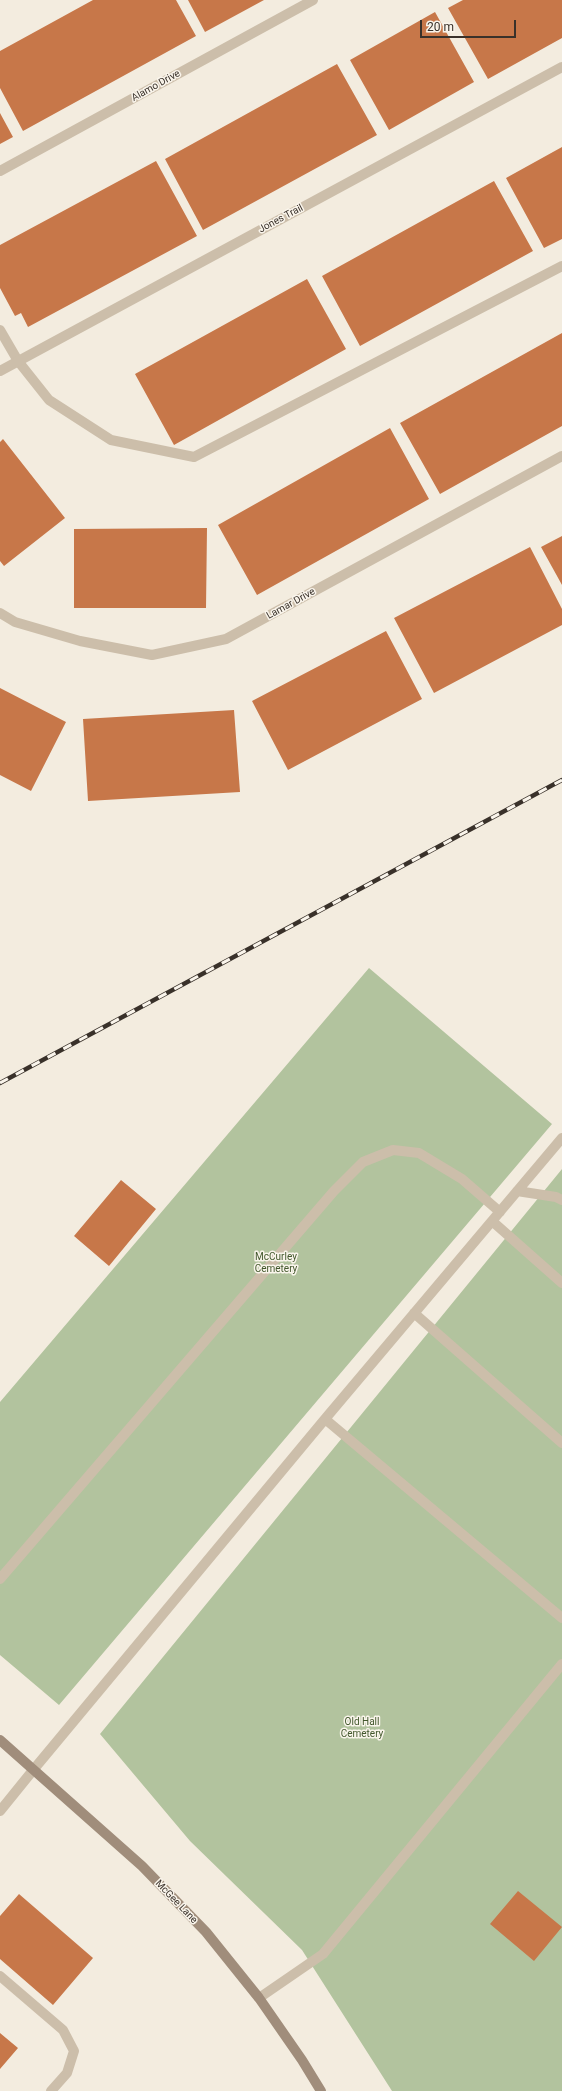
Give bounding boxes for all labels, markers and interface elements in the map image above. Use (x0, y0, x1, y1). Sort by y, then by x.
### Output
scale bar (422, 12, 518, 38)
text: 20 m (427, 20, 454, 34)
street label: Alamo Drive (130, 68, 182, 104)
street label: Jones Trail (257, 202, 305, 236)
street label: Lamar Drive (265, 586, 317, 622)
park label: McCurley Cemetery (255, 1251, 297, 1274)
park label: Old Hall Cemetery (341, 1716, 383, 1740)
street label: McGee Lane (152, 1878, 200, 1926)

